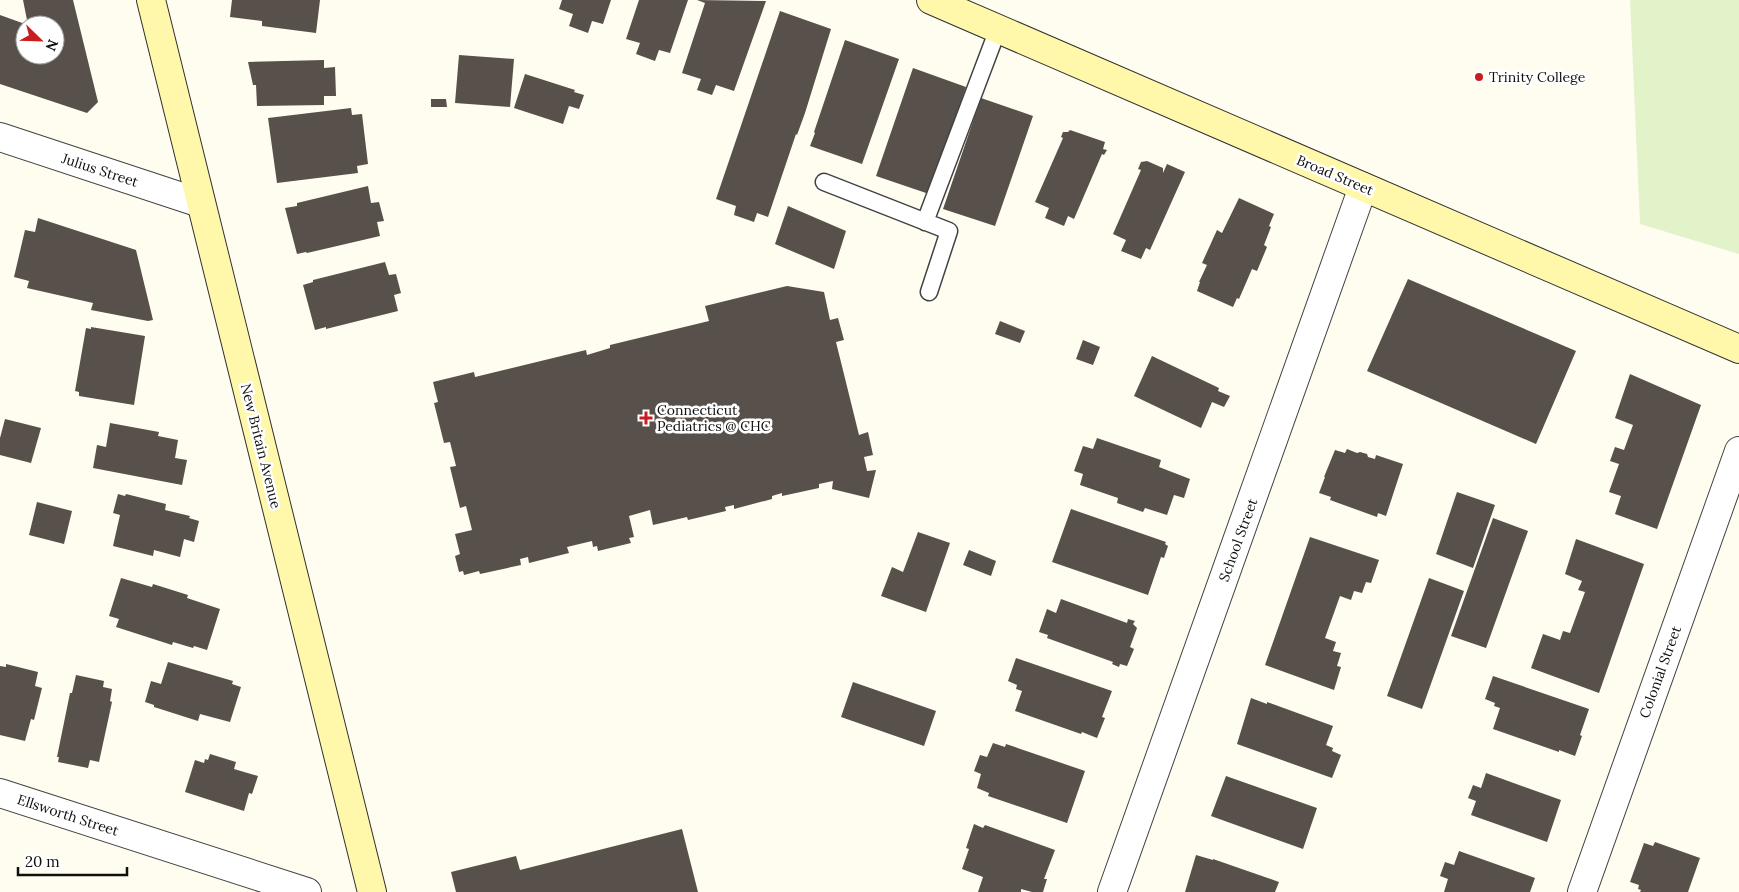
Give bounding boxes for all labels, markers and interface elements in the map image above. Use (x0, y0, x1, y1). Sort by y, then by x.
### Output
north arrow (15, 15, 65, 65)
text: N (41, 37, 62, 54)
place label: Trinity College (1489, 68, 1586, 86)
marker: Trinity College (1473, 71, 1485, 83)
street label: Julius Street (58, 149, 141, 191)
street label: Broad Street (1294, 151, 1377, 199)
street label: New Britain Avenue (237, 382, 285, 511)
place label: Connecticut Pediatrics @ CHC (657, 401, 771, 435)
marker: Connecticut Pediatrics @ CHC (639, 411, 653, 425)
street label: School Street (1215, 495, 1262, 584)
street label: Colonial Street (1635, 623, 1685, 721)
street label: Ellsworth Street (15, 790, 121, 840)
scale bar (18, 844, 126, 876)
text: 20 m (25, 852, 60, 871)

